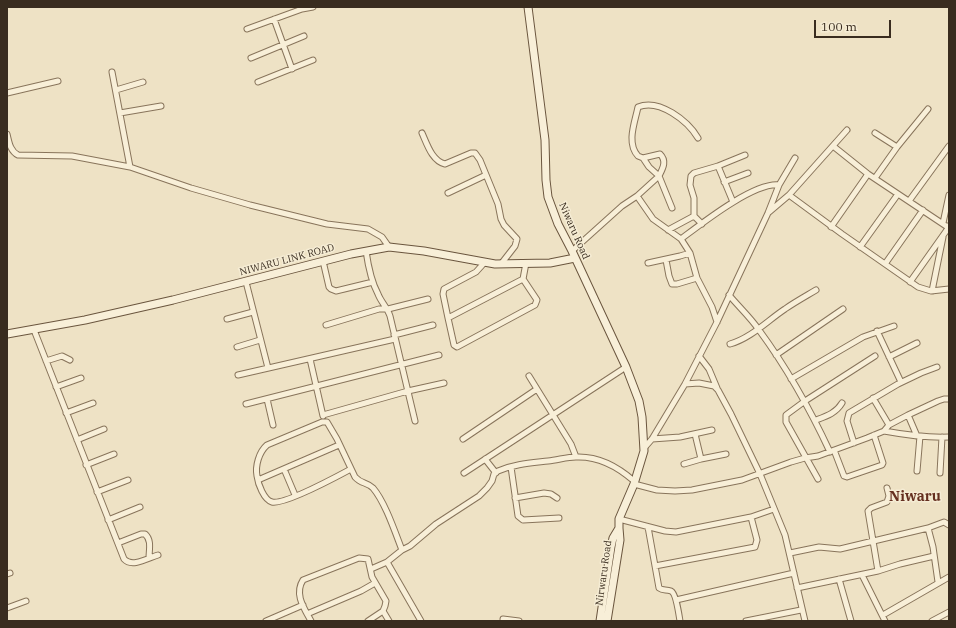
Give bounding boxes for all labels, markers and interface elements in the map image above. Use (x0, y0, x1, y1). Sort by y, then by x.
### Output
scale bar (816, 12, 893, 38)
text: 100 m (821, 19, 857, 34)
street label: Niwaru Road (556, 201, 592, 261)
street label: NIWARU LINK ROAD (238, 242, 336, 278)
district label: Niwaru (889, 489, 941, 505)
street label: Nirwaru Road (593, 540, 615, 606)

